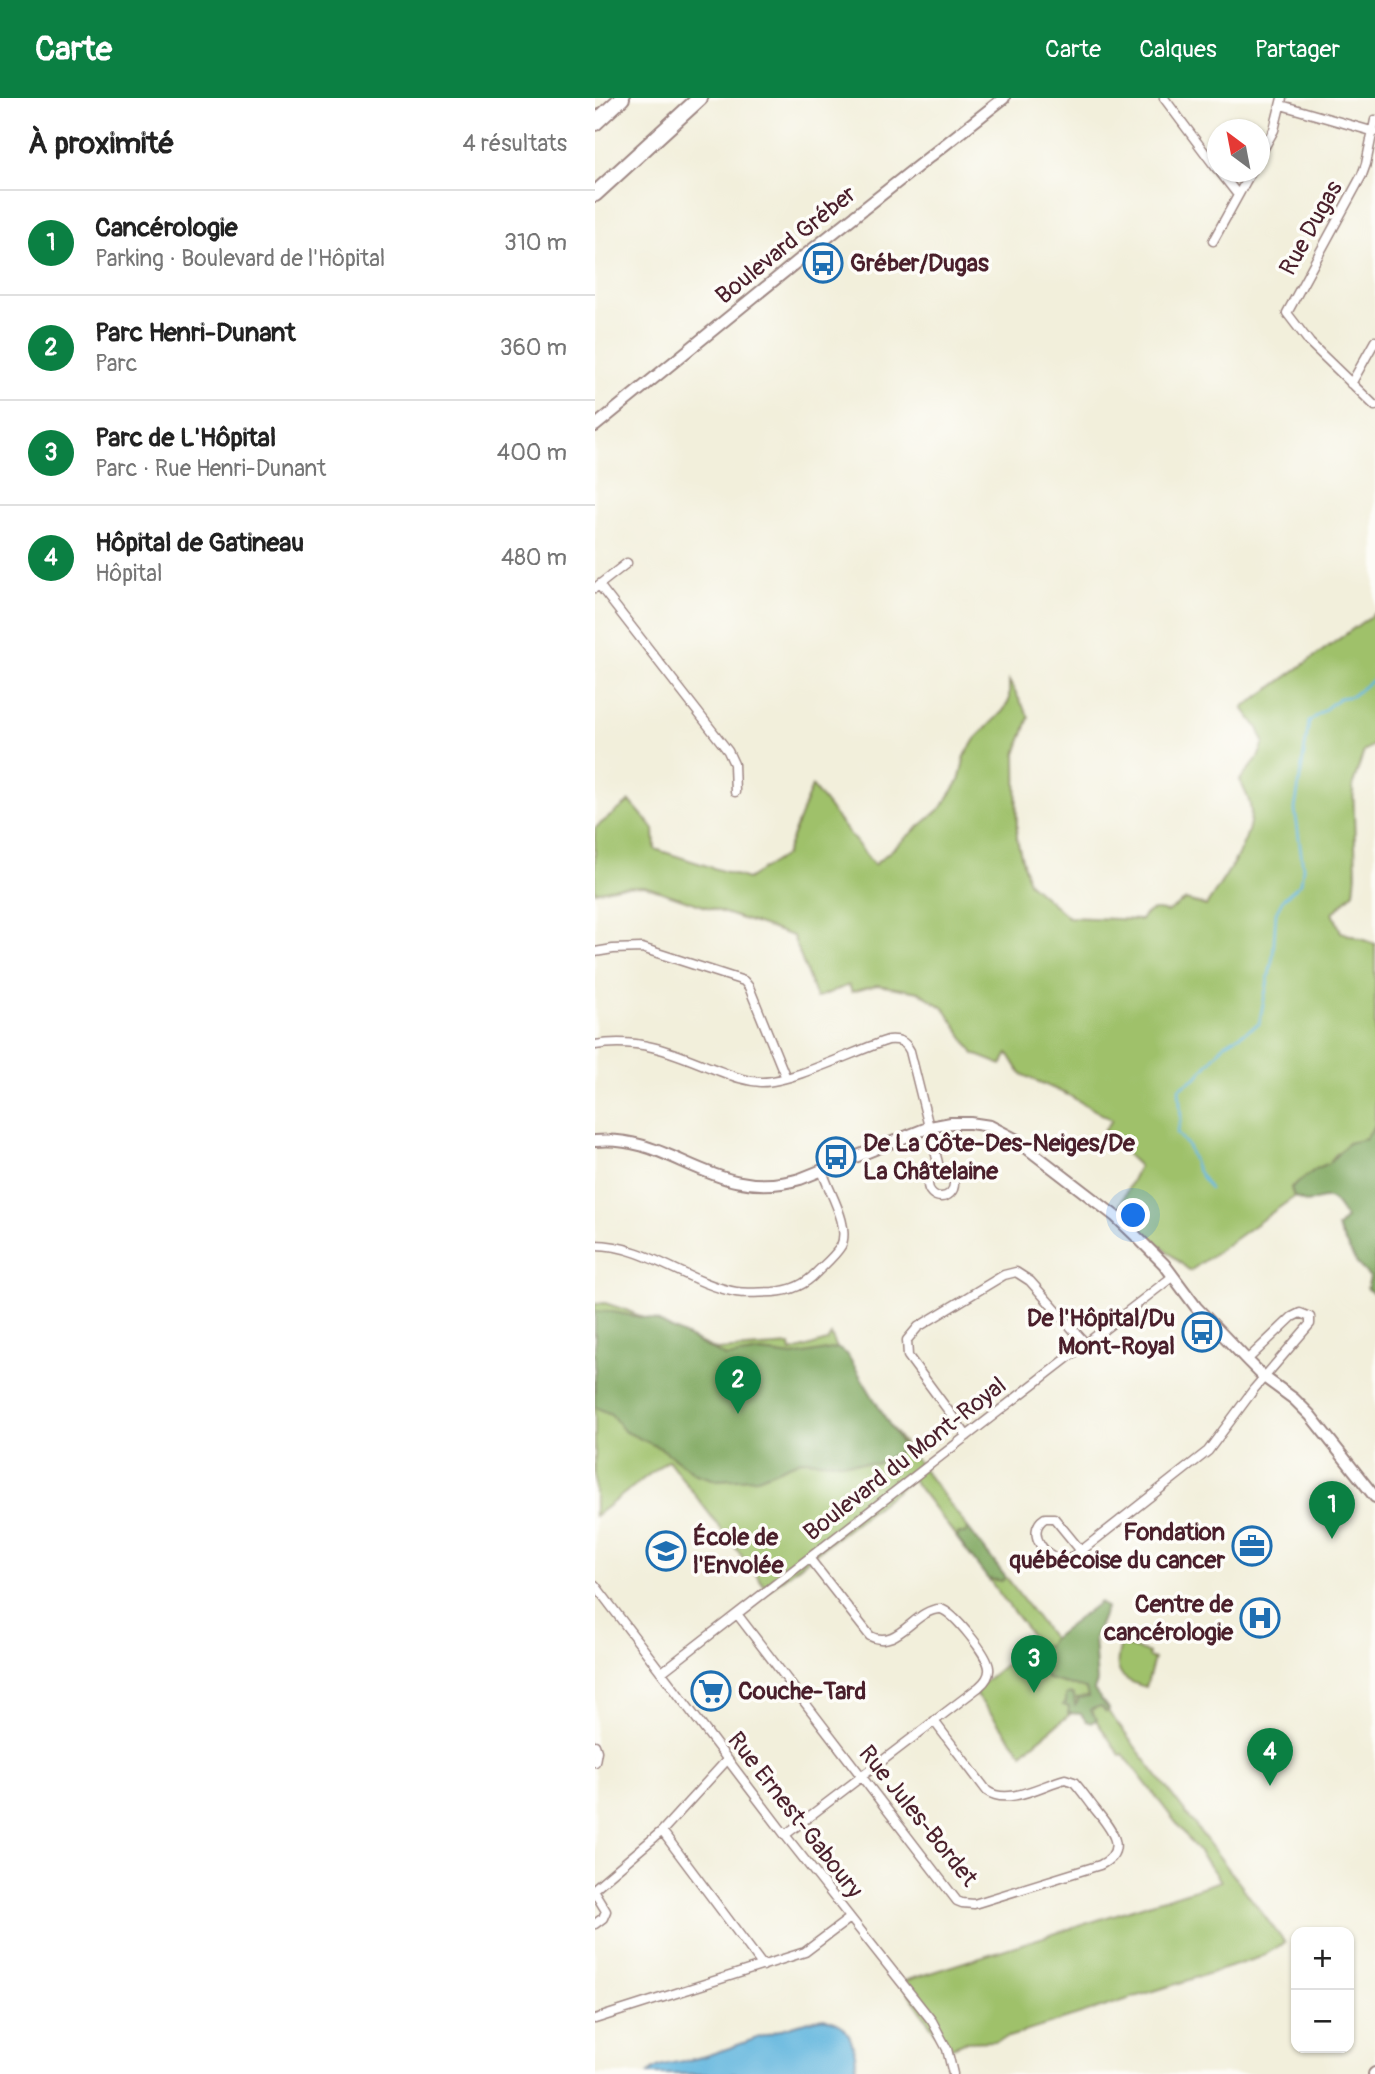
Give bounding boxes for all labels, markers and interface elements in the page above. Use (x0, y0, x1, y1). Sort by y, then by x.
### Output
text: Carte (35, 29, 112, 70)
text: Carte (1045, 35, 1101, 64)
text: Calques (1139, 35, 1217, 64)
text: Partager (1255, 35, 1340, 64)
north arrow (1207, 119, 1270, 182)
text: À proximité (28, 125, 174, 162)
text: 4 résultats (463, 129, 567, 158)
street label: Rue Dugas (1273, 175, 1349, 280)
street label: Boulevard Gréber (710, 179, 862, 311)
text: Cancérologie (95, 212, 238, 244)
text: 1 (47, 228, 56, 257)
text: 310 m (504, 228, 567, 257)
bus stop icon: Gréber/Dugas (802, 242, 844, 284)
text: Parking · Boulevard de l'Hôpital (95, 244, 385, 273)
place label: Gréber/Dugas (850, 249, 989, 278)
text: Parc Henri-Dunant (95, 317, 296, 349)
text: 2 (45, 333, 57, 362)
text: 360 m (500, 333, 567, 362)
text: Parc (95, 349, 137, 378)
text: Parc de L'Hôpital (95, 422, 276, 454)
text: 3 (45, 438, 57, 467)
text: 400 m (497, 438, 567, 467)
text: Parc · Rue Henri-Dunant (95, 454, 326, 483)
text: Hôpital de Gatineau (95, 527, 304, 559)
text: 4 (44, 543, 58, 572)
text: 480 m (501, 543, 567, 572)
text: Hôpital (95, 559, 163, 588)
place label: De La Côte-Des-Neiges/De La Châtelaine (863, 1129, 1136, 1186)
bus stop icon: De La Côte-Des-Neiges/De La Châtelaine (815, 1136, 857, 1178)
your location (1116, 1198, 1150, 1232)
place label: De l'Hôpital/Du Mont-Royal (1027, 1304, 1175, 1361)
bus stop icon: De l'Hôpital/Du Mont-Royal (1181, 1311, 1223, 1353)
pin: 2 (715, 1356, 761, 1414)
street label: Boulevard du Mont-Royal (798, 1371, 1012, 1547)
pin: 1 (1309, 1481, 1355, 1539)
place label: Fondation québécoise du cancer (1009, 1518, 1225, 1575)
place label: École de l'Envolée (693, 1523, 785, 1580)
office icon: Fondation québécoise du cancer (1231, 1525, 1273, 1567)
school or university icon: École de l'Envolée (645, 1530, 687, 1572)
place label: Centre de cancérologie (1103, 1590, 1234, 1647)
hospital icon: Centre de cancérologie (1239, 1597, 1281, 1639)
pin: 3 (1011, 1635, 1057, 1693)
supermarket icon: Couche-Tard (690, 1670, 732, 1712)
place label: Couche-Tard (738, 1677, 866, 1706)
street label: Rue Ernest-Gaboury (721, 1726, 869, 1904)
pin: 4 (1247, 1728, 1293, 1786)
street label: Rue Jules-Bordet (852, 1740, 984, 1893)
map controls (1291, 1927, 1354, 2053)
button: + (1291, 1927, 1354, 1990)
button: − (1291, 1990, 1354, 2053)

